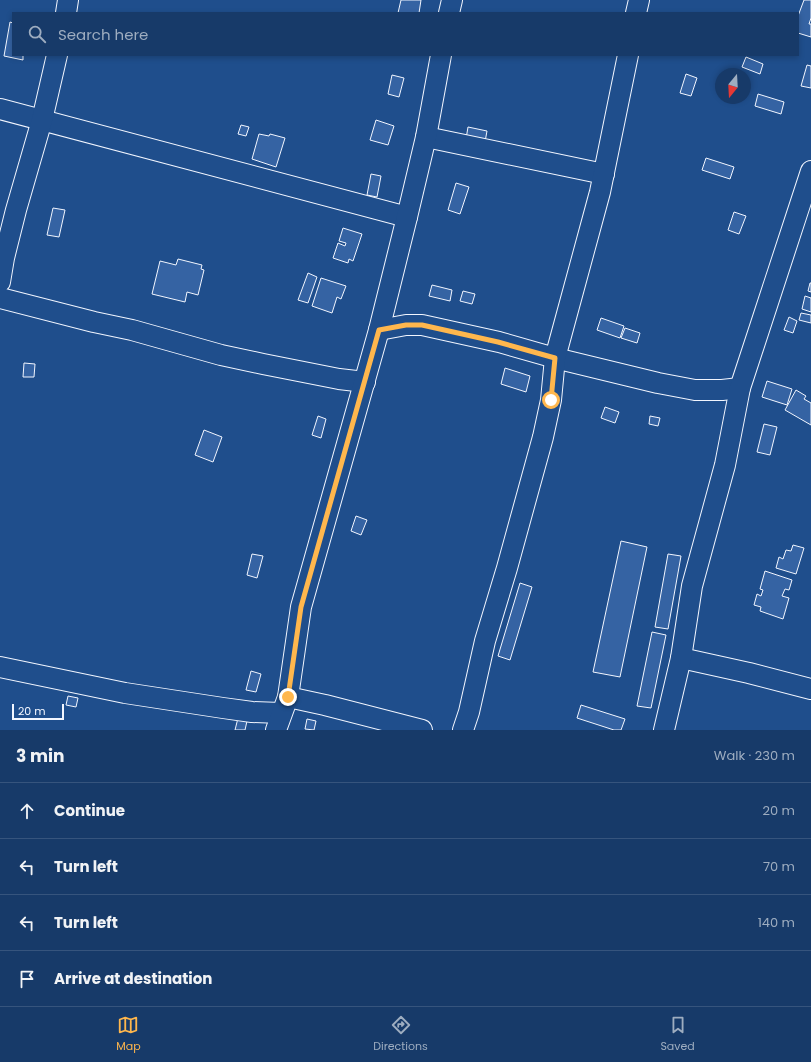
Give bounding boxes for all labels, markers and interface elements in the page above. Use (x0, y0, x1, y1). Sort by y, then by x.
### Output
search box (12, 12, 799, 56)
icon: search (26, 23, 48, 45)
text: Search here (58, 24, 148, 45)
north arrow (715, 68, 751, 104)
route start (542, 391, 560, 409)
route end (279, 688, 297, 706)
scale bar (12, 702, 64, 721)
text: 20 m (18, 703, 46, 719)
text: 3 min (16, 744, 64, 768)
text: Walk · 230 m (714, 746, 795, 765)
icon: ahead (16, 800, 38, 822)
text: Continue (54, 800, 125, 821)
text: 20 m (762, 801, 795, 820)
icon: left (16, 856, 38, 878)
text: Turn left (54, 856, 118, 877)
text: 70 m (763, 857, 795, 876)
icon: left (16, 912, 38, 934)
text: Turn left (54, 912, 118, 933)
text: 140 m (758, 913, 795, 932)
icon: arrive (16, 968, 38, 990)
text: Arrive at destination (54, 968, 212, 989)
tab: Map (116, 1014, 141, 1055)
tab: Directions (373, 1014, 428, 1055)
tab: Saved (660, 1014, 695, 1055)

